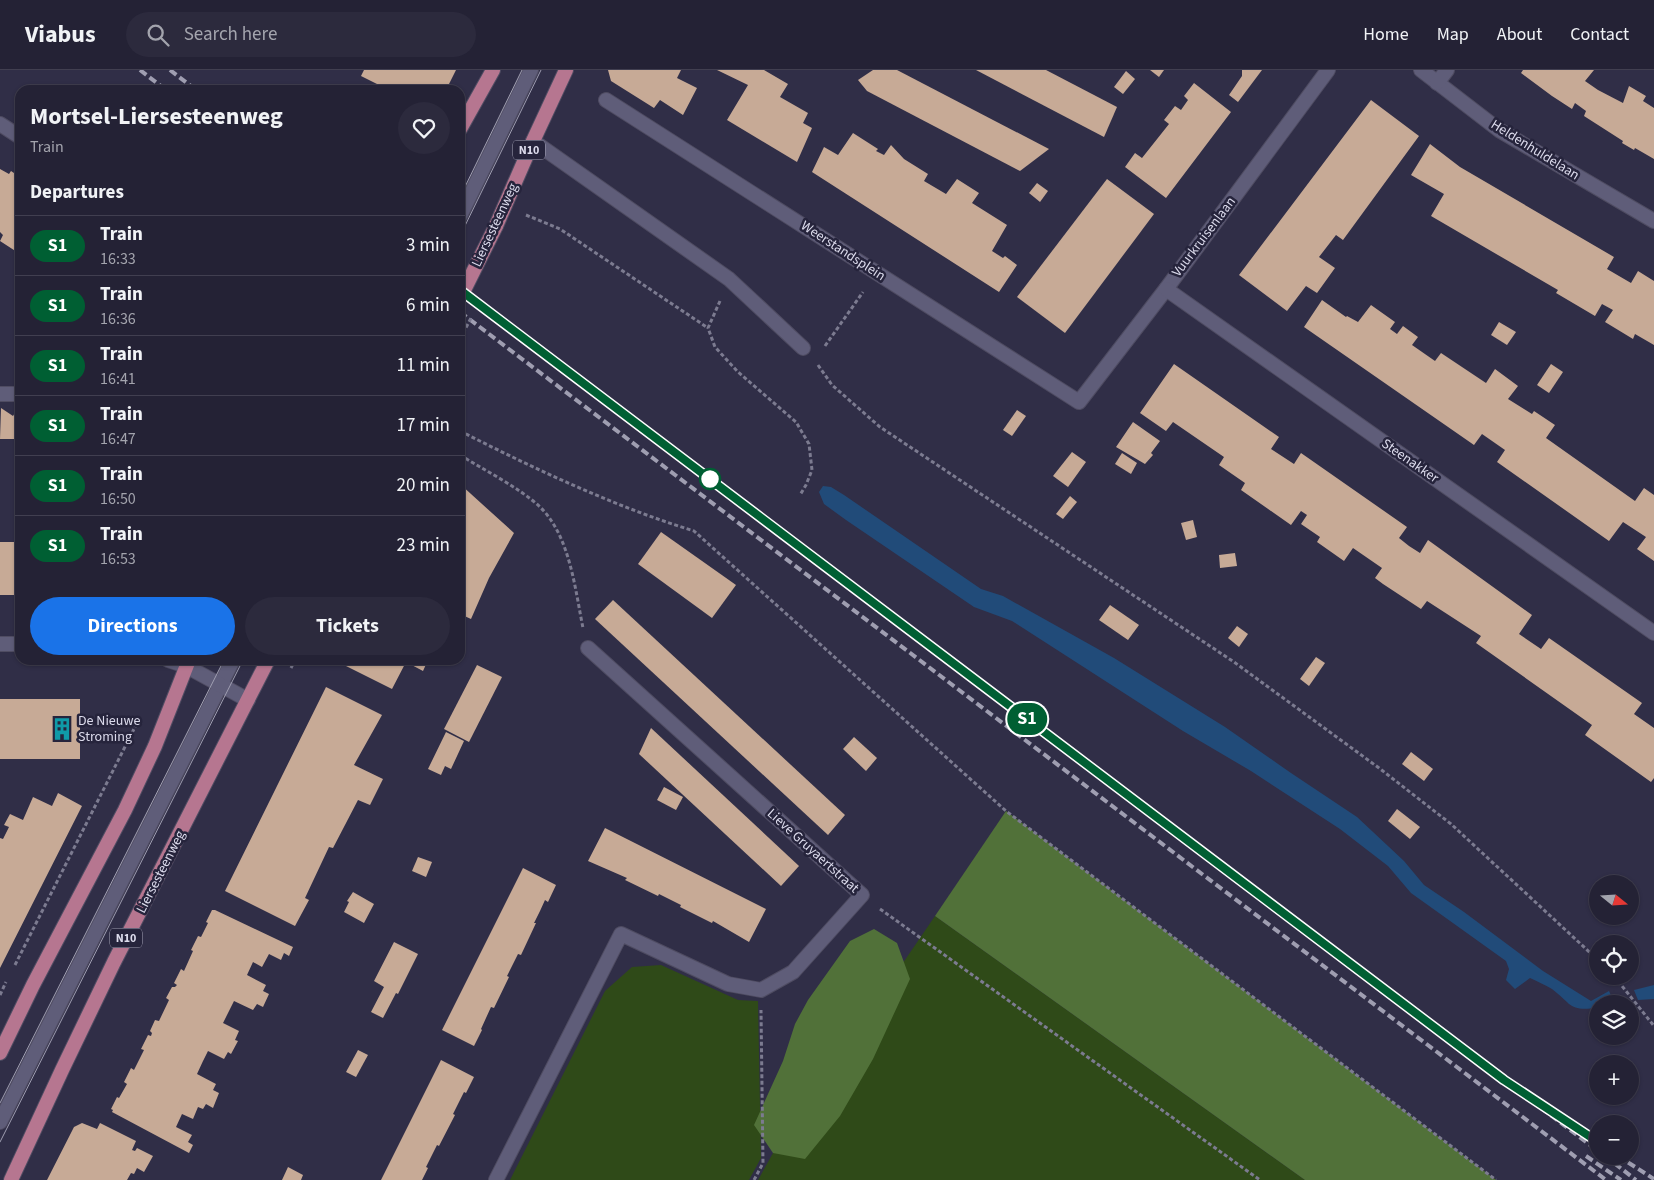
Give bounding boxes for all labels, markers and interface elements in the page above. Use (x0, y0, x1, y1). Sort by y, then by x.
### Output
search box (126, 12, 476, 57)
text: Viabus (25, 17, 96, 52)
icon: search (144, 21, 172, 49)
text: Search here (184, 21, 277, 48)
text: Home (1363, 22, 1409, 47)
text: Map (1437, 22, 1469, 47)
text: About (1497, 22, 1542, 47)
text: Contact (1570, 22, 1629, 47)
text: Mortsel-Liersesteenweg (30, 99, 283, 134)
button: heart (398, 102, 450, 154)
street label: Heldenhuldelaan (1487, 115, 1583, 185)
text: Train (30, 136, 64, 158)
road number: N10 (513, 140, 545, 160)
text: Departures (30, 179, 124, 206)
street label: Liersesteenweg (467, 180, 523, 270)
street label: Vuurkruisenlaan (1167, 193, 1241, 281)
street label: Weerstandsplein (797, 216, 889, 286)
text: Train (100, 221, 143, 248)
text: 3 min (406, 232, 450, 259)
text: S1 (48, 233, 67, 258)
text: 16:33 (100, 248, 136, 270)
text: Train (100, 281, 143, 308)
text: 6 min (406, 292, 450, 319)
text: S1 (48, 293, 67, 318)
text: 16:36 (100, 308, 136, 330)
text: Train (100, 341, 143, 368)
text: 11 min (396, 352, 450, 379)
text: S1 (48, 353, 67, 378)
text: 16:41 (100, 368, 136, 390)
text: Train (100, 401, 143, 428)
text: 17 min (396, 412, 450, 439)
text: S1 (48, 413, 67, 438)
text: 16:47 (100, 428, 136, 450)
street label: Steenakker (1377, 434, 1443, 488)
text: Train (100, 461, 143, 488)
unlabelled marker (699, 468, 721, 490)
text: 20 min (396, 472, 450, 499)
text: S1 (48, 473, 67, 498)
text: 16:50 (100, 488, 136, 510)
text: Train (100, 521, 143, 548)
text: 23 min (396, 532, 450, 559)
text: S1 (48, 533, 67, 558)
text: 16:53 (100, 548, 136, 570)
button: Directions (30, 597, 235, 655)
button: Tickets (245, 597, 450, 655)
line badge: S1 (1004, 703, 1050, 735)
text: S1 (1017, 706, 1037, 731)
place label: De Nieuwe Stroming (78, 711, 140, 747)
building icon: De Nieuwe Stroming (49, 716, 75, 742)
street label: Lieve Gruyaertstraat (763, 804, 864, 898)
street label: Liersesteenweg (132, 827, 190, 917)
north arrow (1589, 875, 1639, 925)
map controls (1589, 875, 1639, 1165)
road number: N10 (110, 928, 142, 948)
button: locate (1589, 935, 1639, 985)
button: layers (1589, 995, 1639, 1045)
button: + (1589, 1055, 1639, 1105)
button: − (1589, 1115, 1639, 1165)

